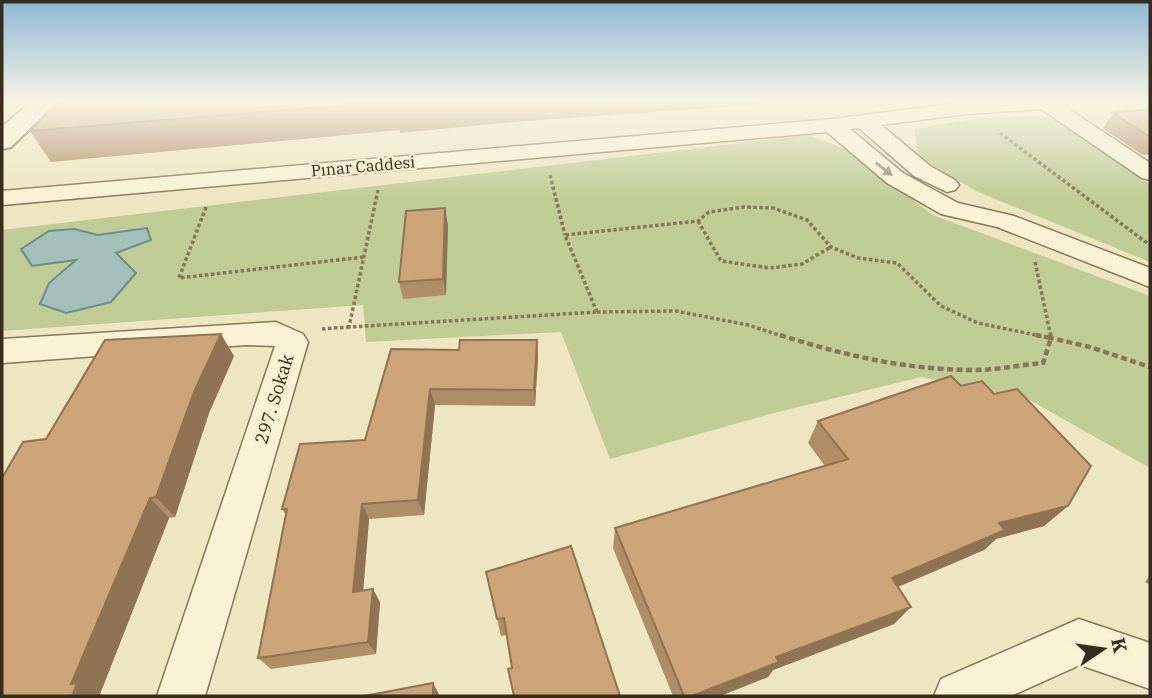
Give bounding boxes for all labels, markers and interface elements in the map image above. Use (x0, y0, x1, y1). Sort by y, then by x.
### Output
street label: Pınar Caddesi (310, 151, 416, 181)
one-way arrow (874, 161, 892, 176)
street label: 297. Sokak (249, 351, 299, 447)
north arrow (1068, 614, 1138, 684)
text: K (1106, 635, 1133, 655)

